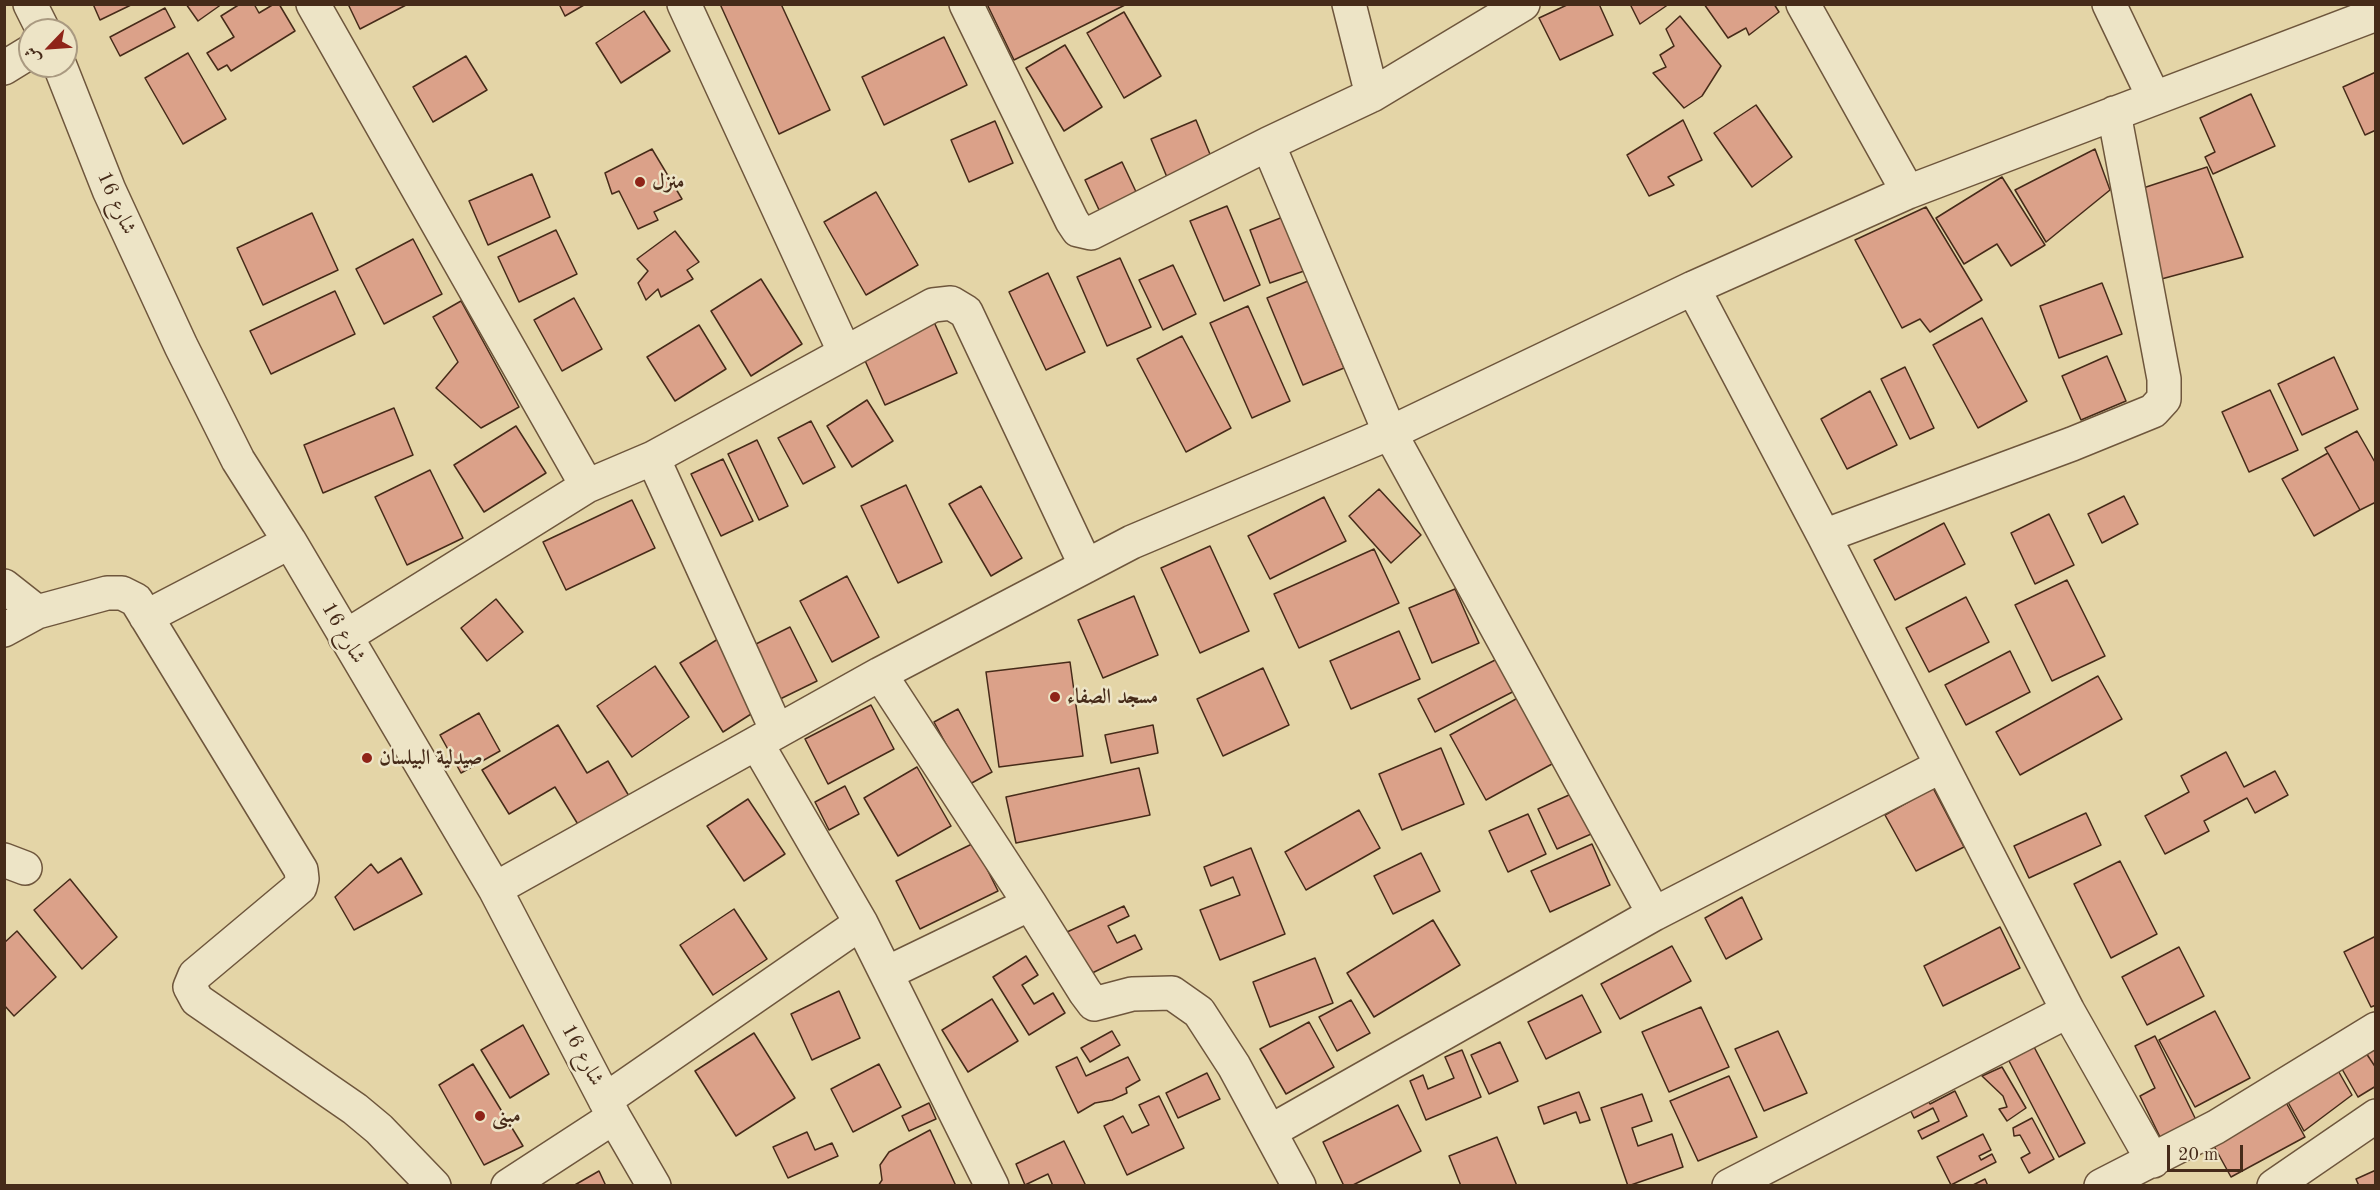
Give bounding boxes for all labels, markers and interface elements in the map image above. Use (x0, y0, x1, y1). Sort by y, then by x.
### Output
north arrow (18, 18, 78, 78)
text: ش (23, 44, 44, 65)
street label: شارع 16 (91, 167, 141, 239)
place label: منزل (652, 169, 684, 195)
marker: منزل (633, 175, 647, 189)
street label: شارع 16 (315, 598, 371, 668)
place label: مسجد الصفاء (1067, 684, 1158, 710)
marker: مسجد الصفاء (1048, 690, 1062, 704)
place label: صيدلية البيلسان (379, 745, 483, 771)
marker: صيدلية البيلسان (360, 751, 374, 765)
street label: شارع 16 (555, 1020, 609, 1090)
place label: مبنى (492, 1103, 521, 1129)
marker: مبنى (473, 1109, 487, 1123)
scale bar (2170, 1133, 2246, 1171)
text: 20 m (2178, 1146, 2218, 1164)

